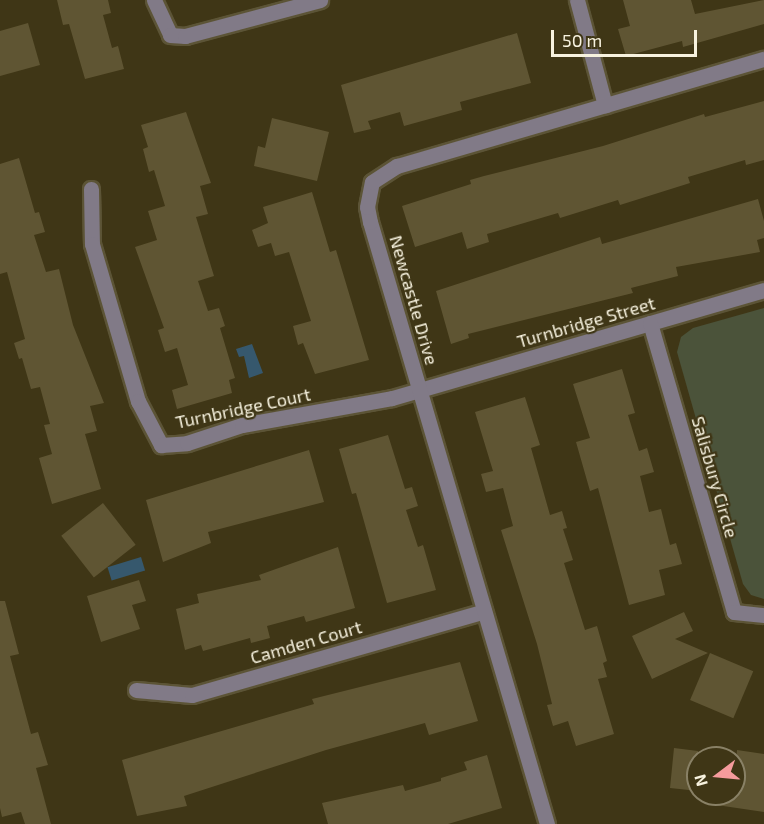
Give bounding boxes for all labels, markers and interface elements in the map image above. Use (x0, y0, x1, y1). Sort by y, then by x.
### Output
scale bar (554, 18, 700, 56)
text: 50 m (562, 29, 602, 51)
street label: Newcastle Drive (385, 233, 443, 367)
street label: Turnbridge Street (514, 292, 658, 352)
street label: Turnbridge Court (173, 383, 313, 433)
street label: Salisbury Circle (687, 414, 743, 540)
street label: Camden Court (248, 616, 364, 668)
north arrow (686, 746, 746, 806)
text: N (689, 772, 711, 789)

